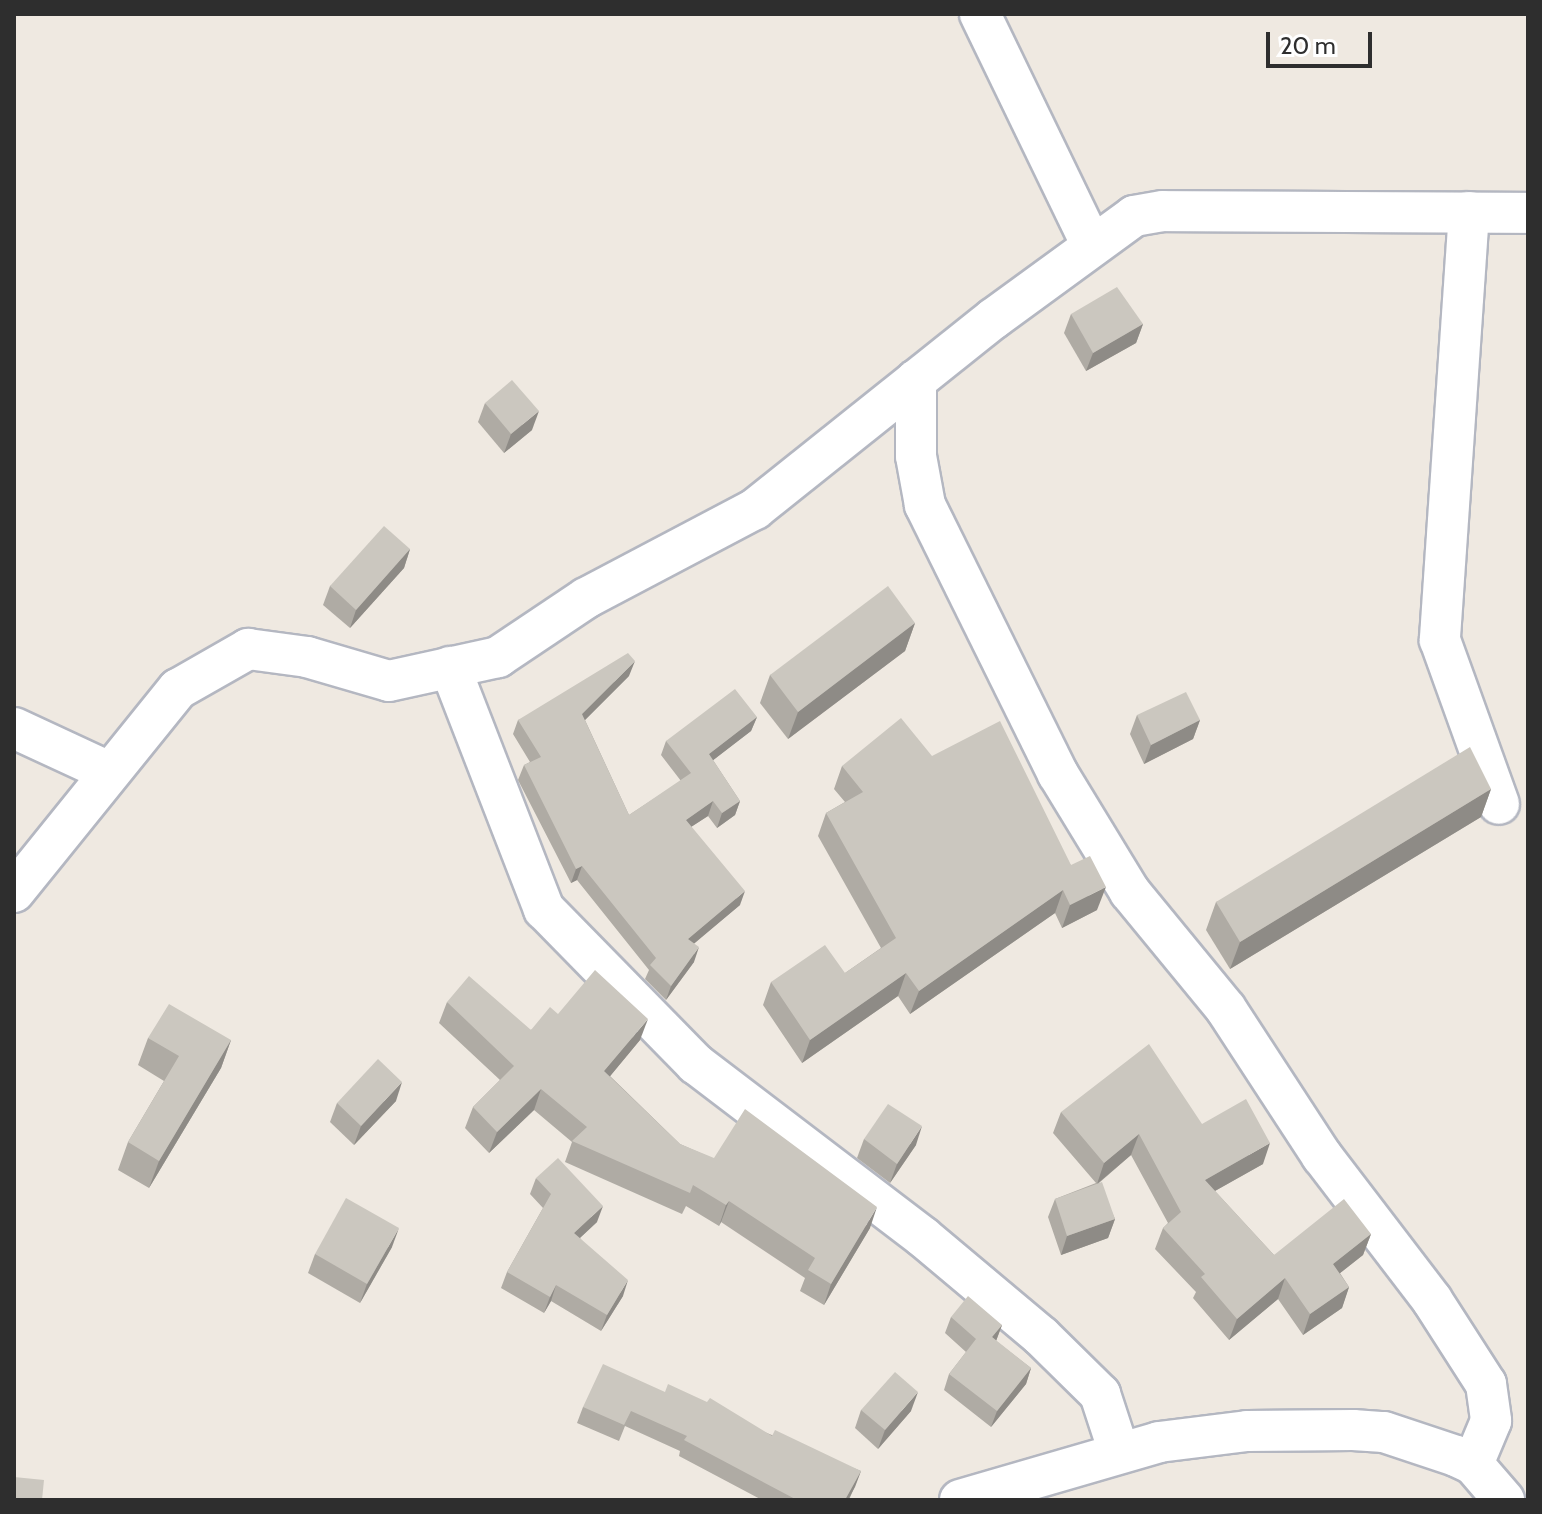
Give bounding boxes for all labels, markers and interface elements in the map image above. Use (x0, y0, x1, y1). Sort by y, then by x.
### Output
scale bar (1270, 16, 1376, 66)
text: 20 m (1280, 31, 1336, 60)

